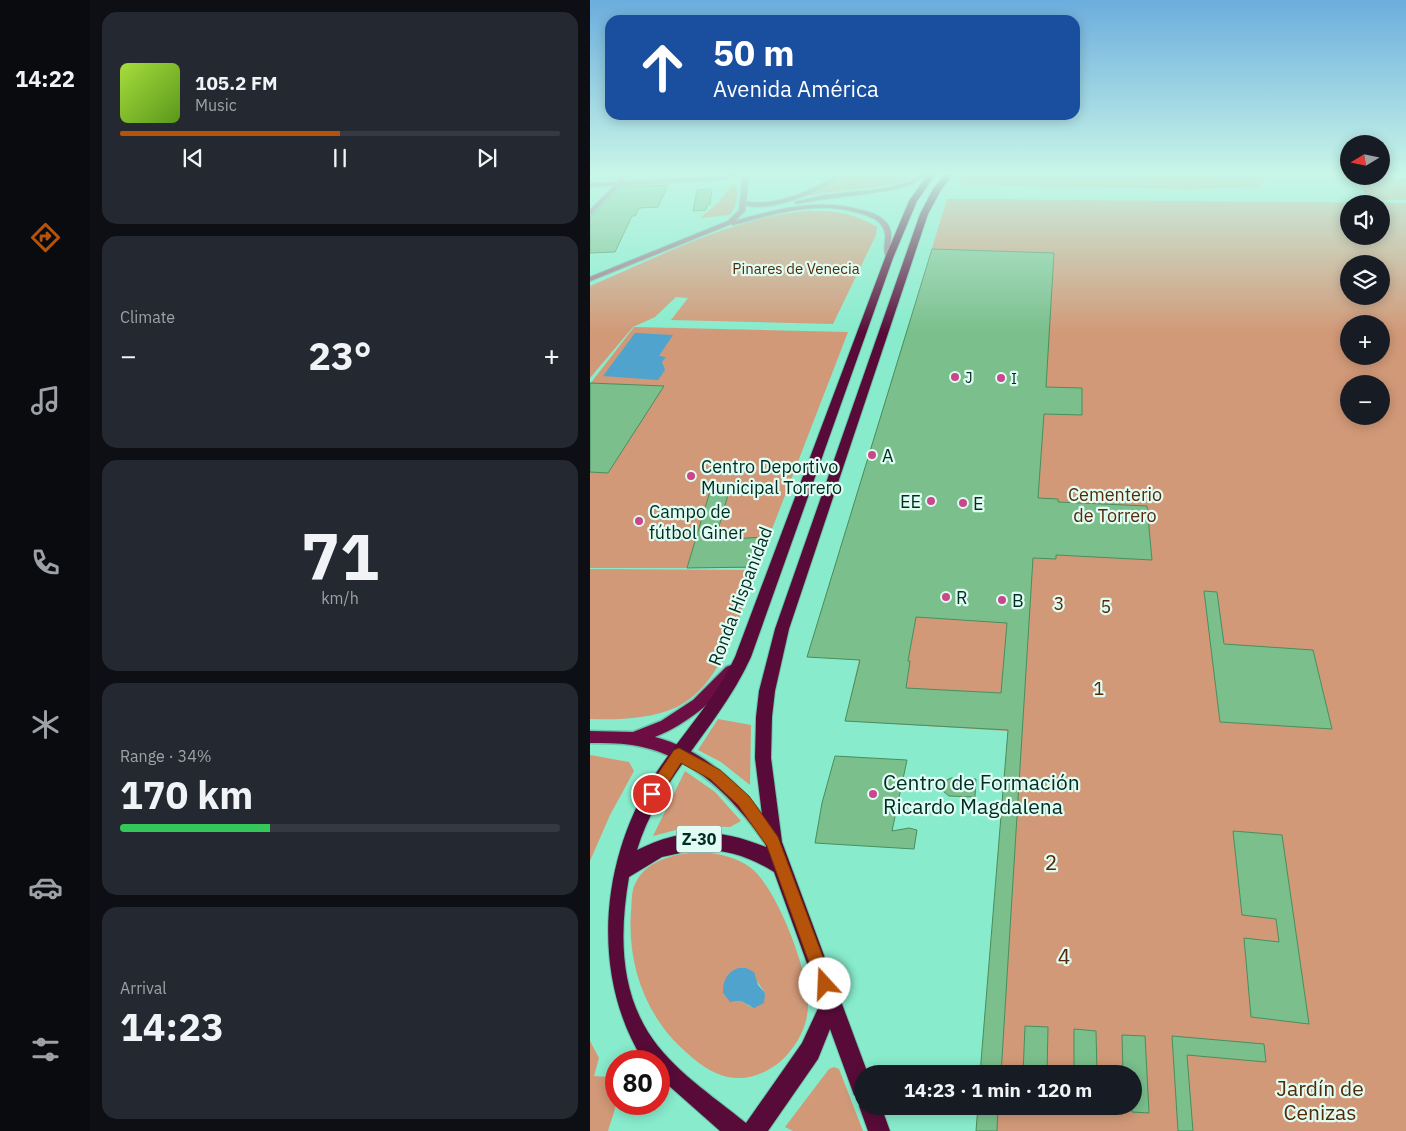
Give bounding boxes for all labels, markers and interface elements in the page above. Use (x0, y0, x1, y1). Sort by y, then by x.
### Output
text: 50 m (713, 30, 795, 76)
icon: ahead (630, 35, 695, 100)
text: 14:22 (15, 64, 75, 93)
text: 105.2 FM (195, 71, 278, 95)
text: Avenida América (713, 74, 879, 103)
text: Music (195, 95, 237, 115)
north arrow (1340, 135, 1390, 185)
map controls (1340, 135, 1390, 425)
icon: previous (179, 144, 207, 172)
icon: pause (326, 144, 354, 172)
icon: next (473, 144, 501, 172)
button: sound (1340, 195, 1390, 245)
icon: directions (28, 220, 63, 255)
button: layers (1340, 255, 1390, 305)
park label: Pinares de Venecia (732, 259, 860, 278)
text: Climate (120, 307, 175, 327)
button: + (1340, 315, 1390, 365)
text: 23° (308, 331, 372, 380)
text: − (120, 337, 137, 374)
text: + (543, 337, 560, 374)
place label: J (965, 368, 973, 387)
place label: I (1011, 369, 1017, 388)
marker: J (949, 371, 961, 383)
marker: I (995, 372, 1007, 384)
button: − (1340, 375, 1390, 425)
icon: music (28, 383, 63, 418)
place label: A (882, 444, 894, 467)
marker: A (866, 449, 878, 461)
place label: Centro Deportivo Municipal Torrero (701, 455, 842, 499)
marker: Centro Deportivo Municipal Torrero (685, 470, 697, 482)
park label: Cementerio de Torrero (1068, 483, 1162, 527)
place label: EE (900, 490, 921, 513)
place label: E (973, 492, 984, 515)
marker: EE (925, 495, 937, 507)
marker: E (957, 497, 969, 509)
place label: Campo de fútbol Giner (649, 500, 745, 544)
text: 71 (301, 513, 379, 598)
marker: Campo de fútbol Giner (633, 515, 645, 527)
street label: Ronda Hispanidad (703, 523, 777, 669)
icon: phone (28, 545, 63, 580)
place label: R (956, 586, 968, 609)
text: km/h (321, 588, 359, 608)
place label: B (1012, 589, 1024, 612)
marker: R (940, 591, 952, 603)
park label: 3 (1054, 592, 1064, 615)
marker: B (996, 594, 1008, 606)
park label: 5 (1101, 595, 1111, 618)
park label: 1 (1094, 677, 1104, 700)
icon: climate (28, 707, 63, 742)
text: Range · 34% (120, 746, 212, 766)
place label: Centro de Formación Ricardo Magdalena (883, 768, 1080, 820)
text: 170 km (120, 770, 253, 819)
pin (631, 773, 673, 815)
icon: arrive (638, 780, 666, 808)
marker: Centro de Formación Ricardo Magdalena (867, 788, 879, 800)
road number: Z-30 (676, 826, 722, 852)
park label: 2 (1045, 848, 1057, 876)
icon: car (28, 870, 63, 905)
park label: 4 (1058, 942, 1070, 970)
position arrow (798, 957, 850, 1009)
text: Arrival (120, 978, 167, 998)
text: 14:23 (120, 1002, 224, 1051)
icon: filters (28, 1032, 63, 1067)
speed limit sign: 80 (605, 1050, 670, 1115)
park label: Jardín de Cenizas (1276, 1074, 1364, 1126)
text: 14:23 · 1 min · 120 m (904, 1078, 1092, 1102)

